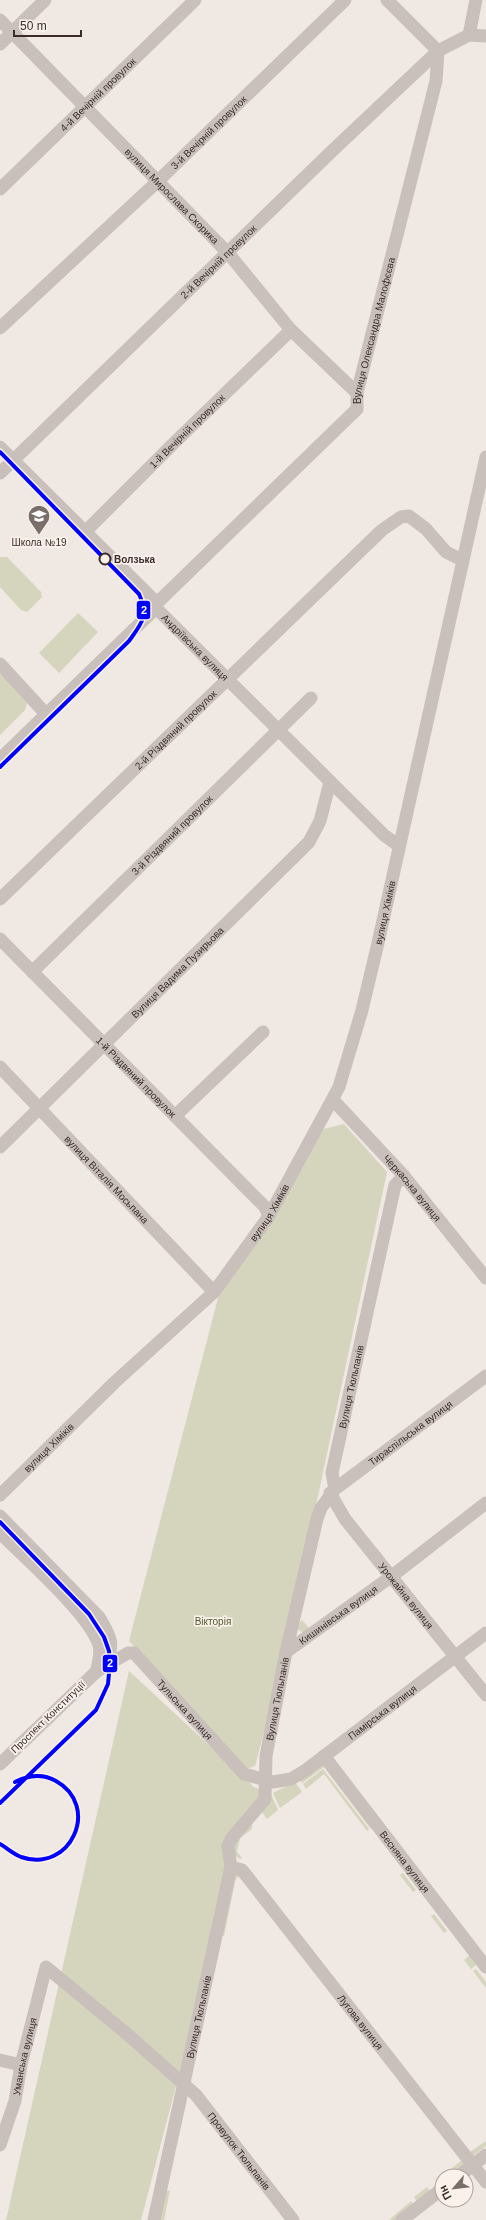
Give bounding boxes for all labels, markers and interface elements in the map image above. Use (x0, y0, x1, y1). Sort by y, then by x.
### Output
scale bar (14, 12, 81, 38)
text: 50 m (20, 19, 47, 33)
street label: 4-й Вечірній провулок (58, 55, 138, 133)
street label: 3-й Вечірній провулок (168, 93, 249, 171)
street label: вулиця Мирослава Скорика (123, 146, 221, 246)
street label: 2-й Вечірній провулок (178, 222, 259, 300)
street label: Вулиця Олександра Малофєєва (352, 256, 397, 404)
street label: 1-й Вечірній провулок (147, 391, 227, 470)
school or university icon: Школа №19 (26, 503, 52, 536)
place label: Школа №19 (11, 537, 67, 548)
marker: Волзька (98, 552, 112, 566)
place label: Волзька (114, 554, 156, 565)
line badge: 2 (136, 600, 151, 620)
text: 2 (141, 604, 147, 616)
street label: Андріївська вулиця (160, 612, 231, 683)
street label: 2-й Різдвяний провулок (133, 687, 219, 771)
street label: 3-й Різдвяний провулок (129, 792, 215, 877)
street label: вулиця Хіміків (372, 880, 397, 946)
street label: Вулиця Вадима Пузирьова (129, 924, 226, 1020)
street label: 1-й Різдвяний провулок (94, 1034, 179, 1120)
street label: вулиця Віталія Мосьпана (63, 1133, 151, 1226)
street label: Черкаська вулиця (381, 1152, 444, 1223)
street label: вулиця Хіміків (247, 1182, 291, 1243)
street label: Вулиця Тюльпанів (336, 1344, 365, 1429)
street label: Тираспільська вулиця (366, 1398, 454, 1468)
street label: вулиця Хіміків (21, 1421, 76, 1474)
street label: Урожайна вулиця (377, 1560, 436, 1631)
street label: Кишинівська вулиця (297, 1583, 379, 1646)
park label: Вікторія (195, 1616, 231, 1627)
line badge: 2 (102, 1654, 118, 1673)
street label: Вулиця Тюльпанів (264, 1656, 290, 1741)
text: 2 (107, 1657, 113, 1669)
street label: Тульська вулиця (155, 1677, 215, 1742)
street label: Проспект Конституції (9, 1679, 87, 1755)
street label: Памірська вулиця (346, 1682, 419, 1742)
street label: Весняна вулиця (378, 1829, 432, 1894)
street label: Вулиця Тюльпанів (184, 1974, 213, 2059)
street label: Лугова вулиця (336, 1992, 386, 2051)
street label: Уманська вулиця (11, 2016, 38, 2096)
street label: Провулок Тюльпанів (206, 2110, 273, 2192)
north arrow (434, 2168, 474, 2208)
text: Пн (436, 2183, 454, 2202)

